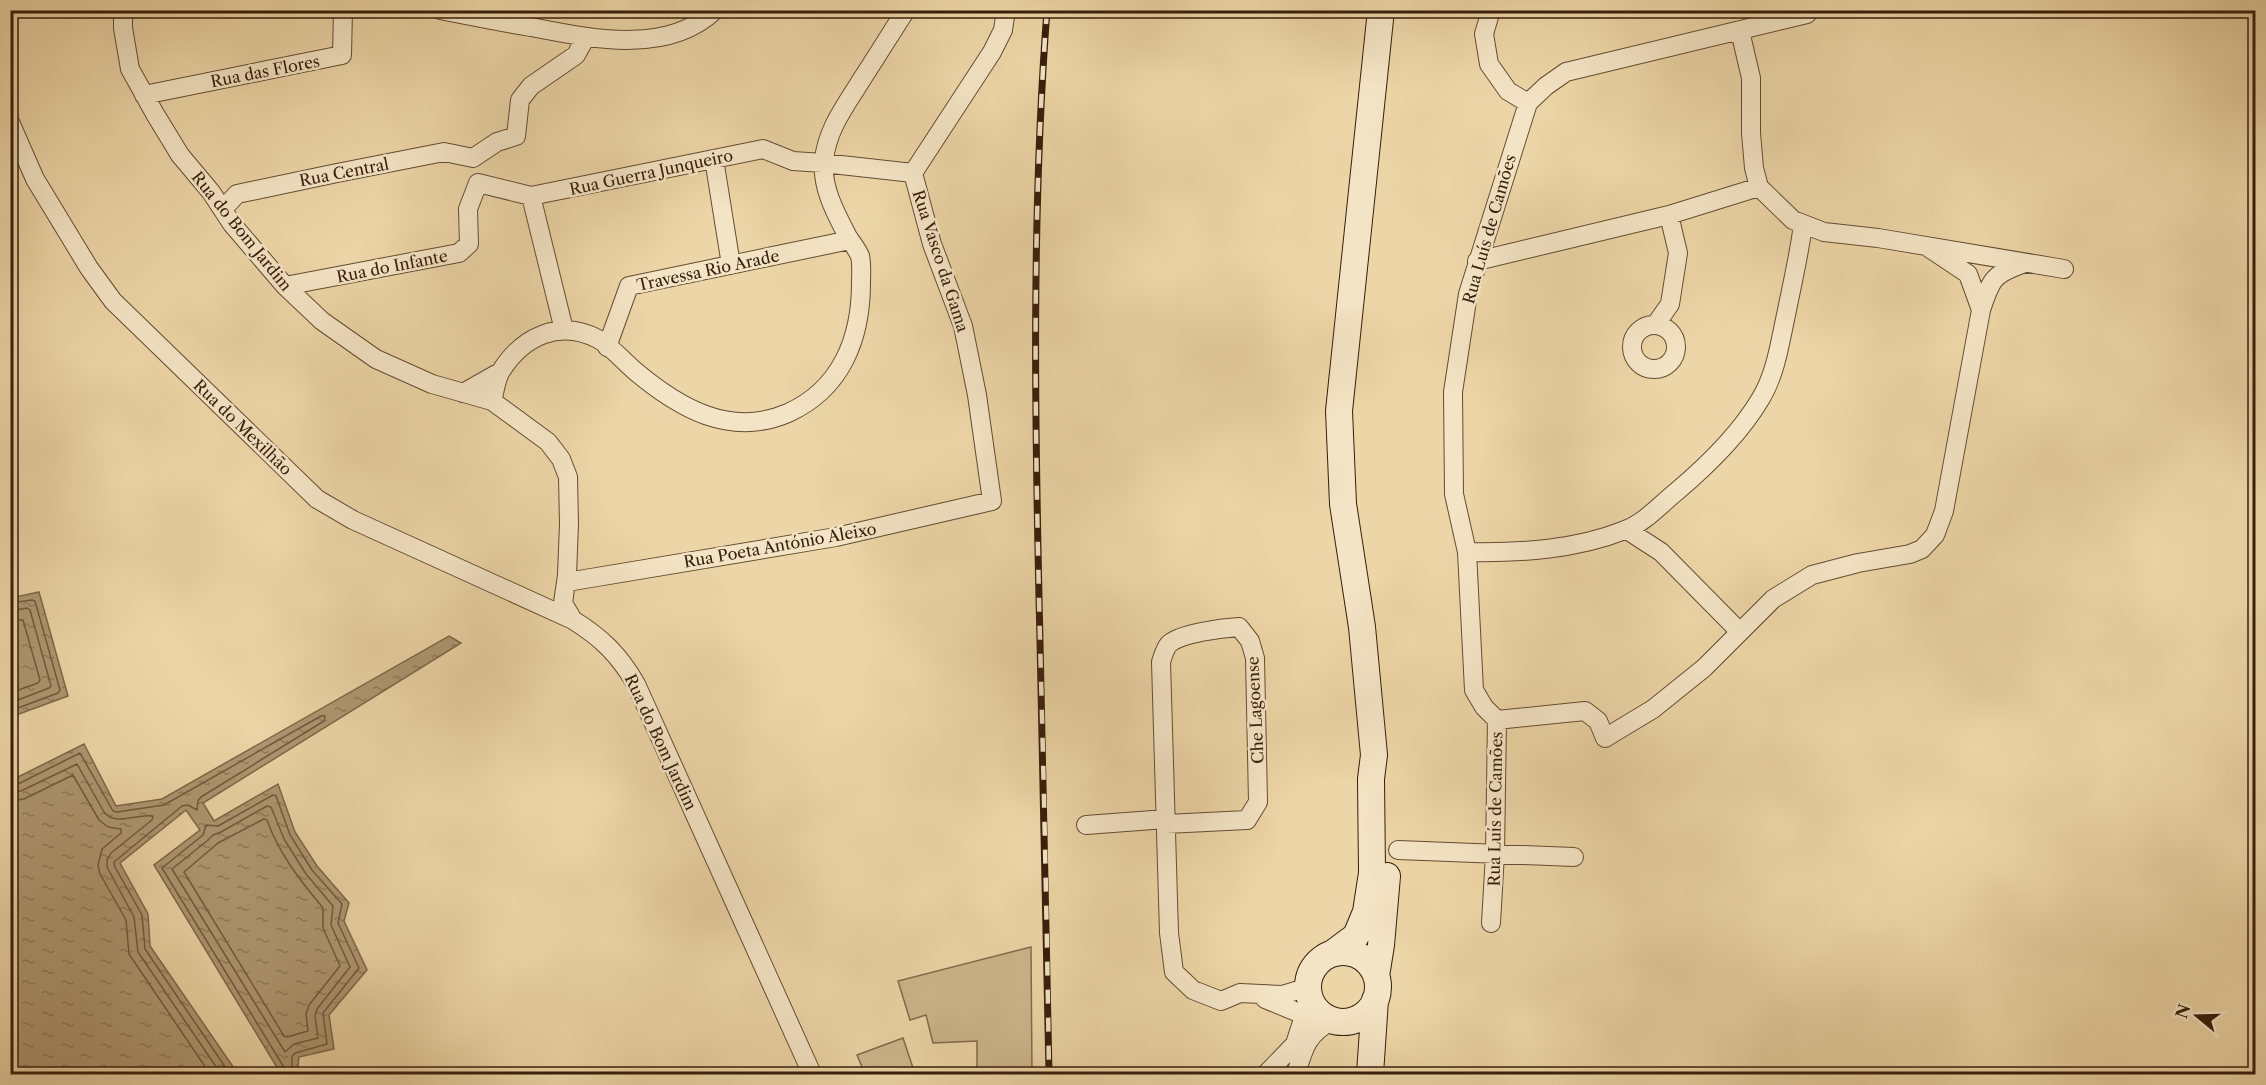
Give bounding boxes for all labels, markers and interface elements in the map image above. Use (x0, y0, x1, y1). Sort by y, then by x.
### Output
street label: Rua das Flores (209, 51, 321, 91)
street label: Rua Guerra Junqueiro (567, 145, 735, 199)
street label: Rua Luís de Camões (1458, 152, 1520, 306)
street label: Rua Central (297, 153, 391, 190)
street label: Rua do Bom Jardim (188, 167, 296, 295)
street label: Rua Vasco da Gama (909, 187, 974, 335)
street label: Rua do Infante (335, 245, 449, 287)
street label: Travessa Rio Arade (635, 245, 781, 295)
street label: Rua do Mexilhão (190, 375, 297, 479)
street label: Rua Poeta António Aleixo (682, 518, 878, 572)
street label: Che Lagoense (1242, 656, 1268, 764)
street label: Rua do Bom Jardim (621, 671, 701, 813)
street label: Rua Luís de Camões (1484, 731, 1506, 887)
north arrow (2167, 986, 2227, 1046)
text: N (2171, 1001, 2195, 1021)

